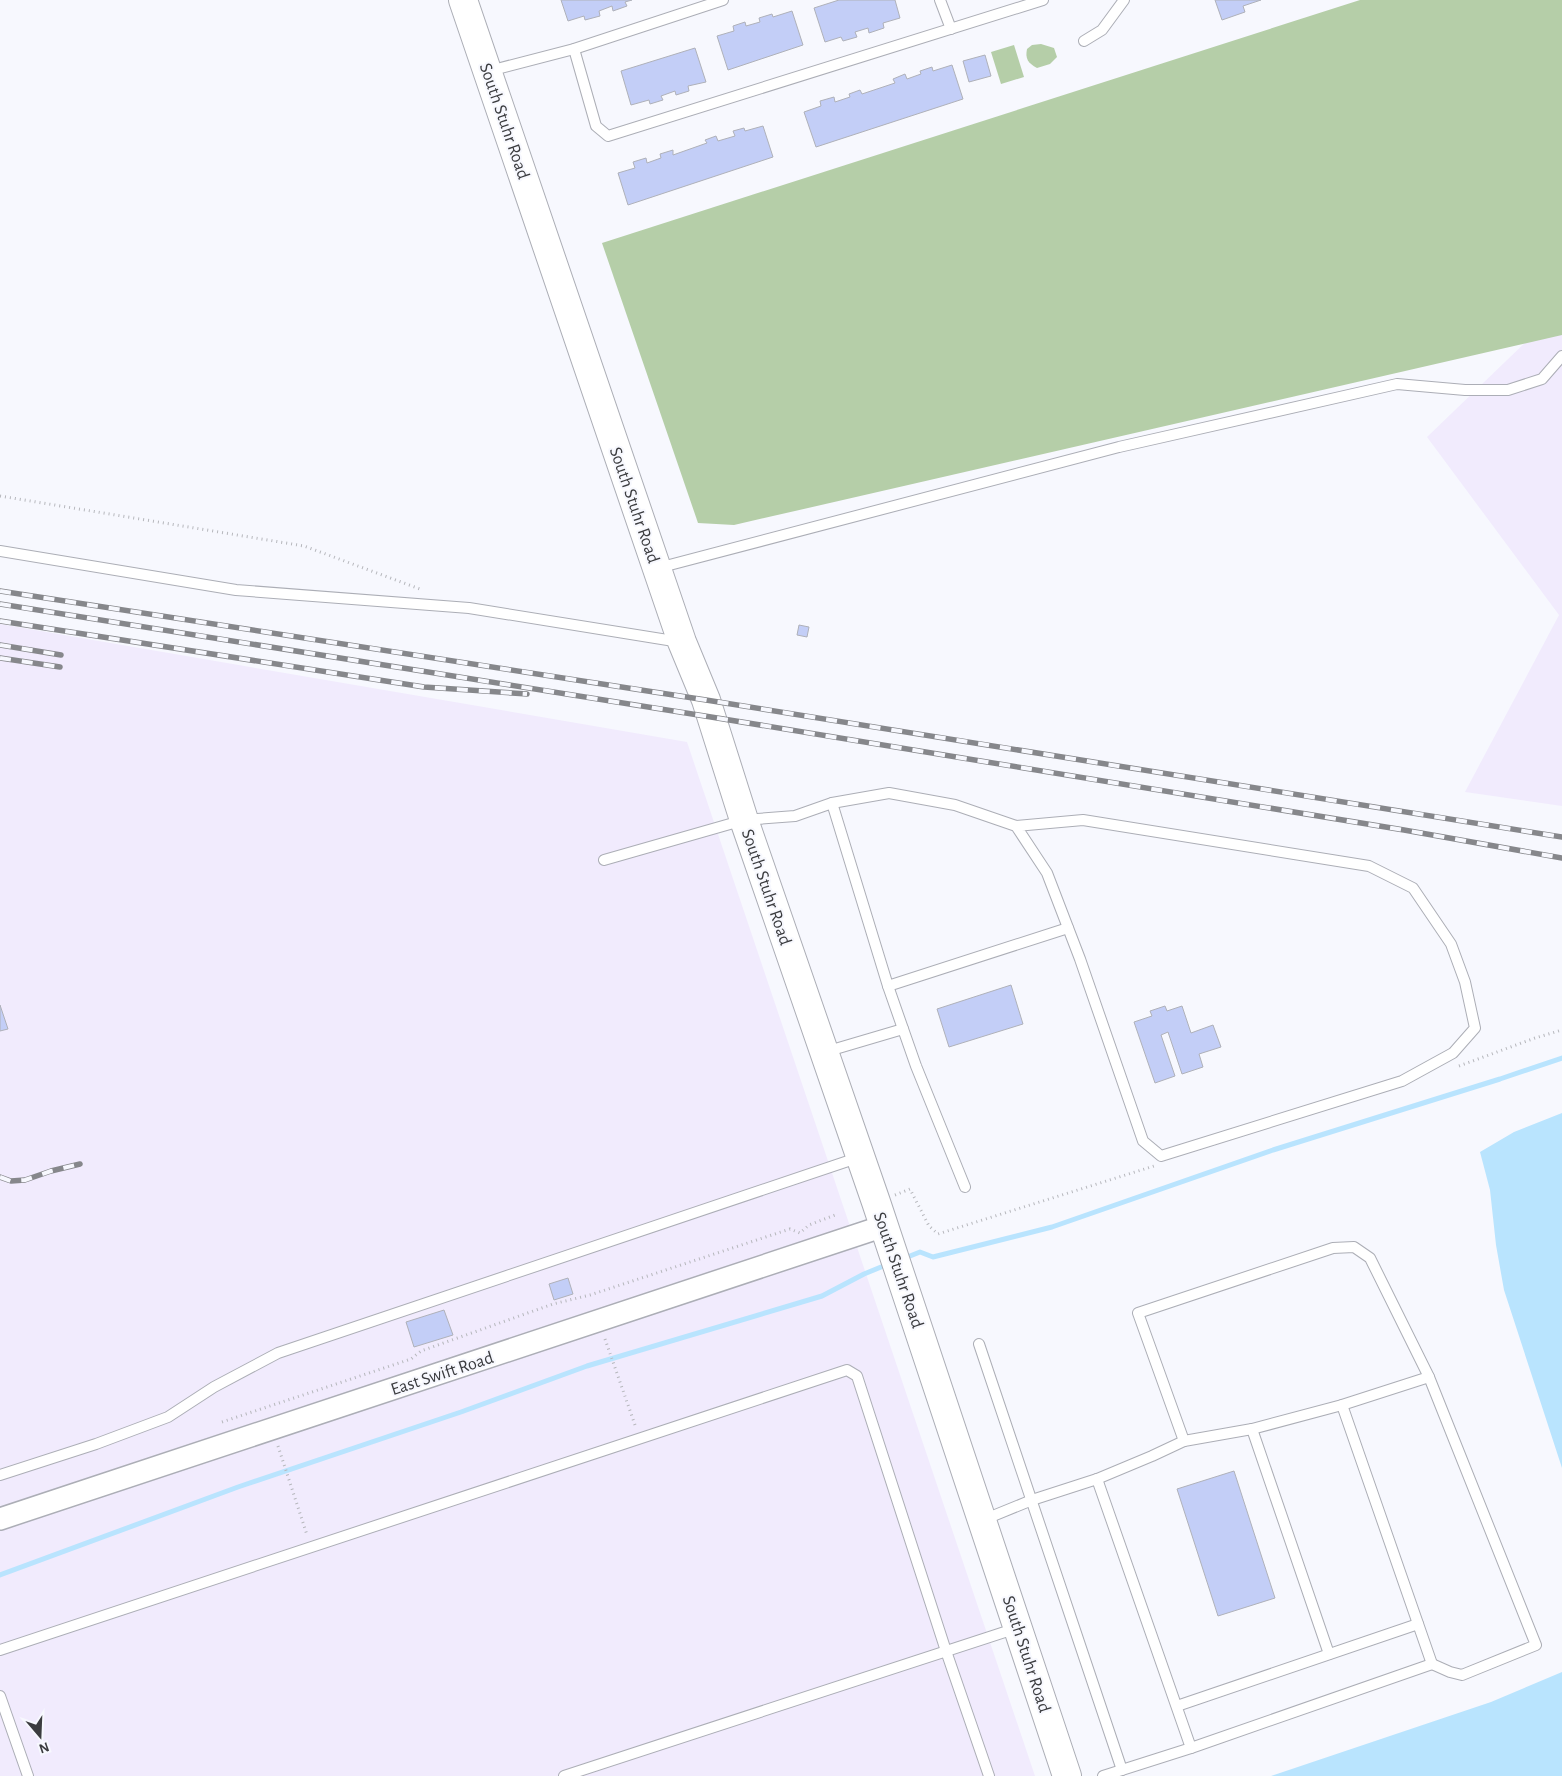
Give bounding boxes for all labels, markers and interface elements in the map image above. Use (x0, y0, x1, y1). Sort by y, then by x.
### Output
street label: South Stuhr Road (476, 61, 532, 182)
street label: South Stuhr Road (606, 445, 662, 566)
street label: South Stuhr Road (738, 827, 794, 948)
street label: South Stuhr Road (870, 1210, 926, 1331)
street label: East Swift Road (389, 1349, 496, 1399)
street label: South Stuhr Road (999, 1594, 1053, 1715)
north arrow (15, 1711, 65, 1761)
text: N (37, 1739, 51, 1756)

